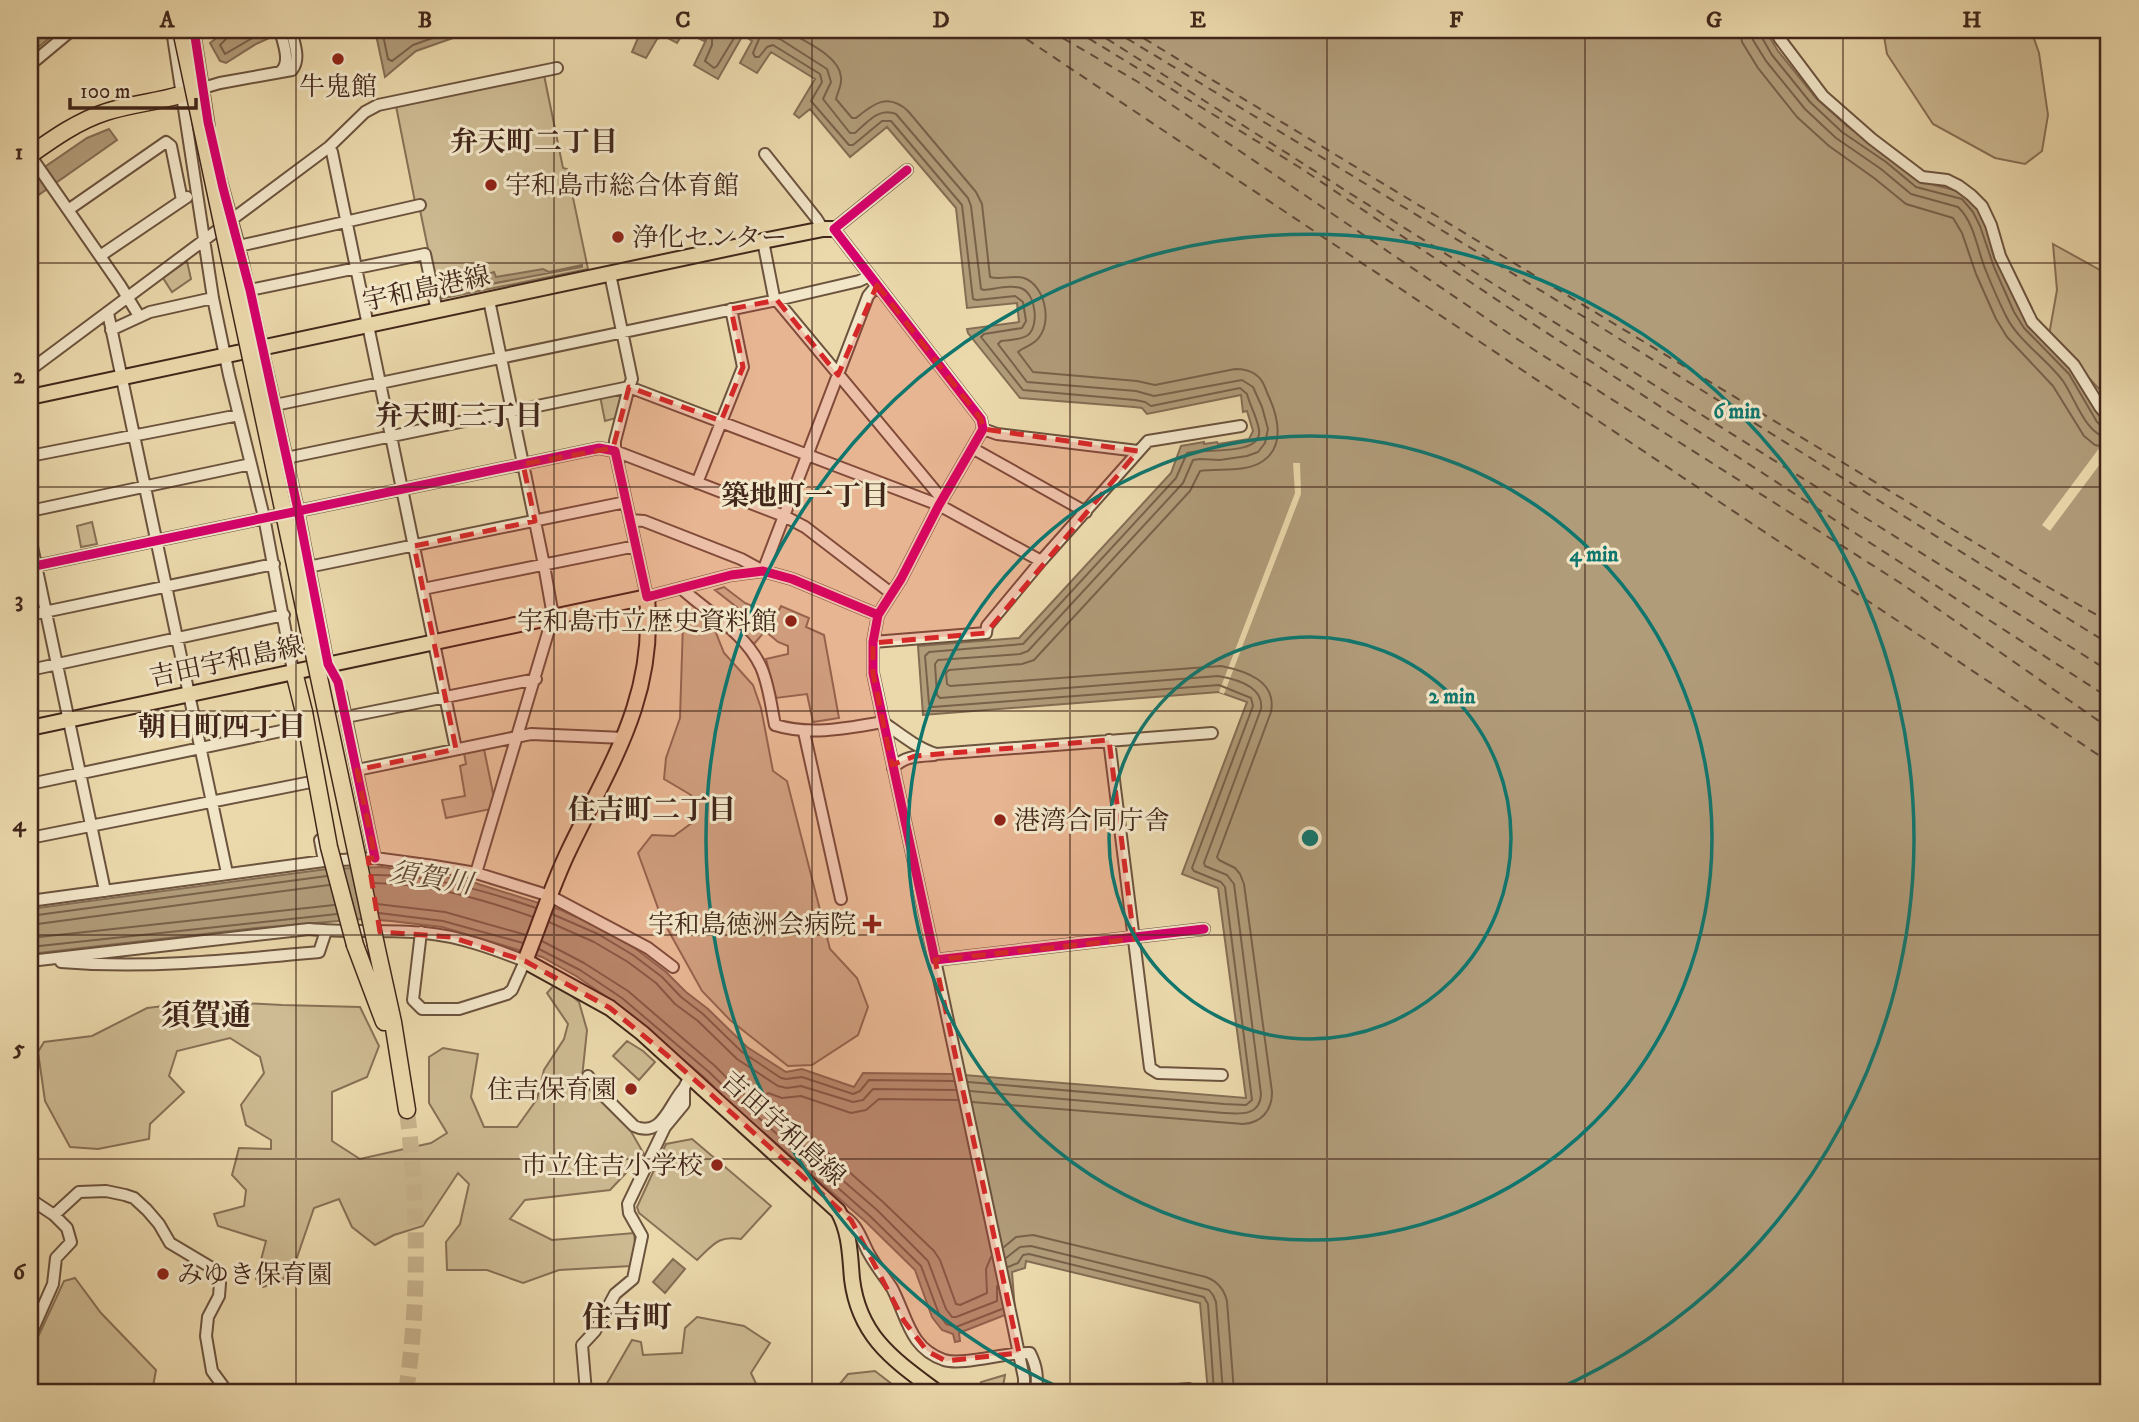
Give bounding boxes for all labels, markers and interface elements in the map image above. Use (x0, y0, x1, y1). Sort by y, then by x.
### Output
text: A (159, 6, 176, 35)
text: B (418, 6, 432, 35)
text: C (675, 6, 691, 35)
text: D (932, 6, 950, 35)
text: E (1190, 6, 1206, 35)
text: F (1449, 6, 1464, 35)
text: G (1706, 6, 1722, 35)
text: H (1962, 6, 1982, 35)
marker: 牛鬼館 (330, 51, 346, 67)
scale bar (70, 66, 196, 110)
place label: 牛鬼館 (299, 71, 377, 104)
text: 100 m (80, 79, 131, 105)
district label: 弁天町二丁目 (450, 125, 618, 160)
text: 1 (15, 138, 23, 167)
place label: 宇和島市総合体育館 (505, 170, 739, 203)
marker: 宇和島市総合体育館 (483, 177, 499, 193)
place label: 浄化センター (632, 222, 787, 255)
marker: 浄化センター (610, 229, 626, 245)
street label: 宇和島港線 (359, 260, 493, 319)
text: 2 (13, 362, 25, 391)
district label: 弁天町三丁目 (375, 399, 543, 434)
text: 6 min (1713, 399, 1762, 425)
district label: 築地町一丁目 (721, 479, 889, 514)
text: 4 min (1570, 542, 1619, 568)
text: 3 (15, 586, 23, 615)
place label: 宇和島市立歴史資料館 (517, 606, 777, 639)
marker: 宇和島市立歴史資料館 (783, 613, 799, 629)
street label: 吉田宇和島線 (147, 630, 306, 695)
text: 2 min (1429, 684, 1477, 710)
district label: 朝日町四丁目 (138, 710, 306, 745)
district label: 住吉町二丁目 (568, 793, 736, 828)
place label: 港湾合同庁舎 (1014, 805, 1170, 838)
text: 4 (12, 810, 27, 839)
marker: 港湾合同庁舎 (992, 812, 1008, 828)
centre of rings (1298, 826, 1322, 850)
water label: 須賀川 (387, 855, 478, 903)
place label: 宇和島徳洲会病院 (648, 909, 856, 942)
marker: 宇和島徳洲会病院 (862, 914, 882, 934)
district label: 須賀通 (161, 998, 251, 1035)
text: 5 (12, 1034, 25, 1063)
street label: 吉田宇和島線 (714, 1065, 852, 1194)
place label: 住吉保育園 (487, 1074, 617, 1107)
marker: 住吉保育園 (623, 1081, 639, 1097)
place label: 市立住吉小学校 (521, 1150, 703, 1183)
marker: 市立住吉小学校 (709, 1157, 725, 1173)
text: 6 (13, 1258, 27, 1287)
place label: みゆき保育園 (177, 1259, 333, 1292)
marker: みゆき保育園 (155, 1266, 171, 1282)
district label: 住吉町 (582, 1300, 672, 1337)

